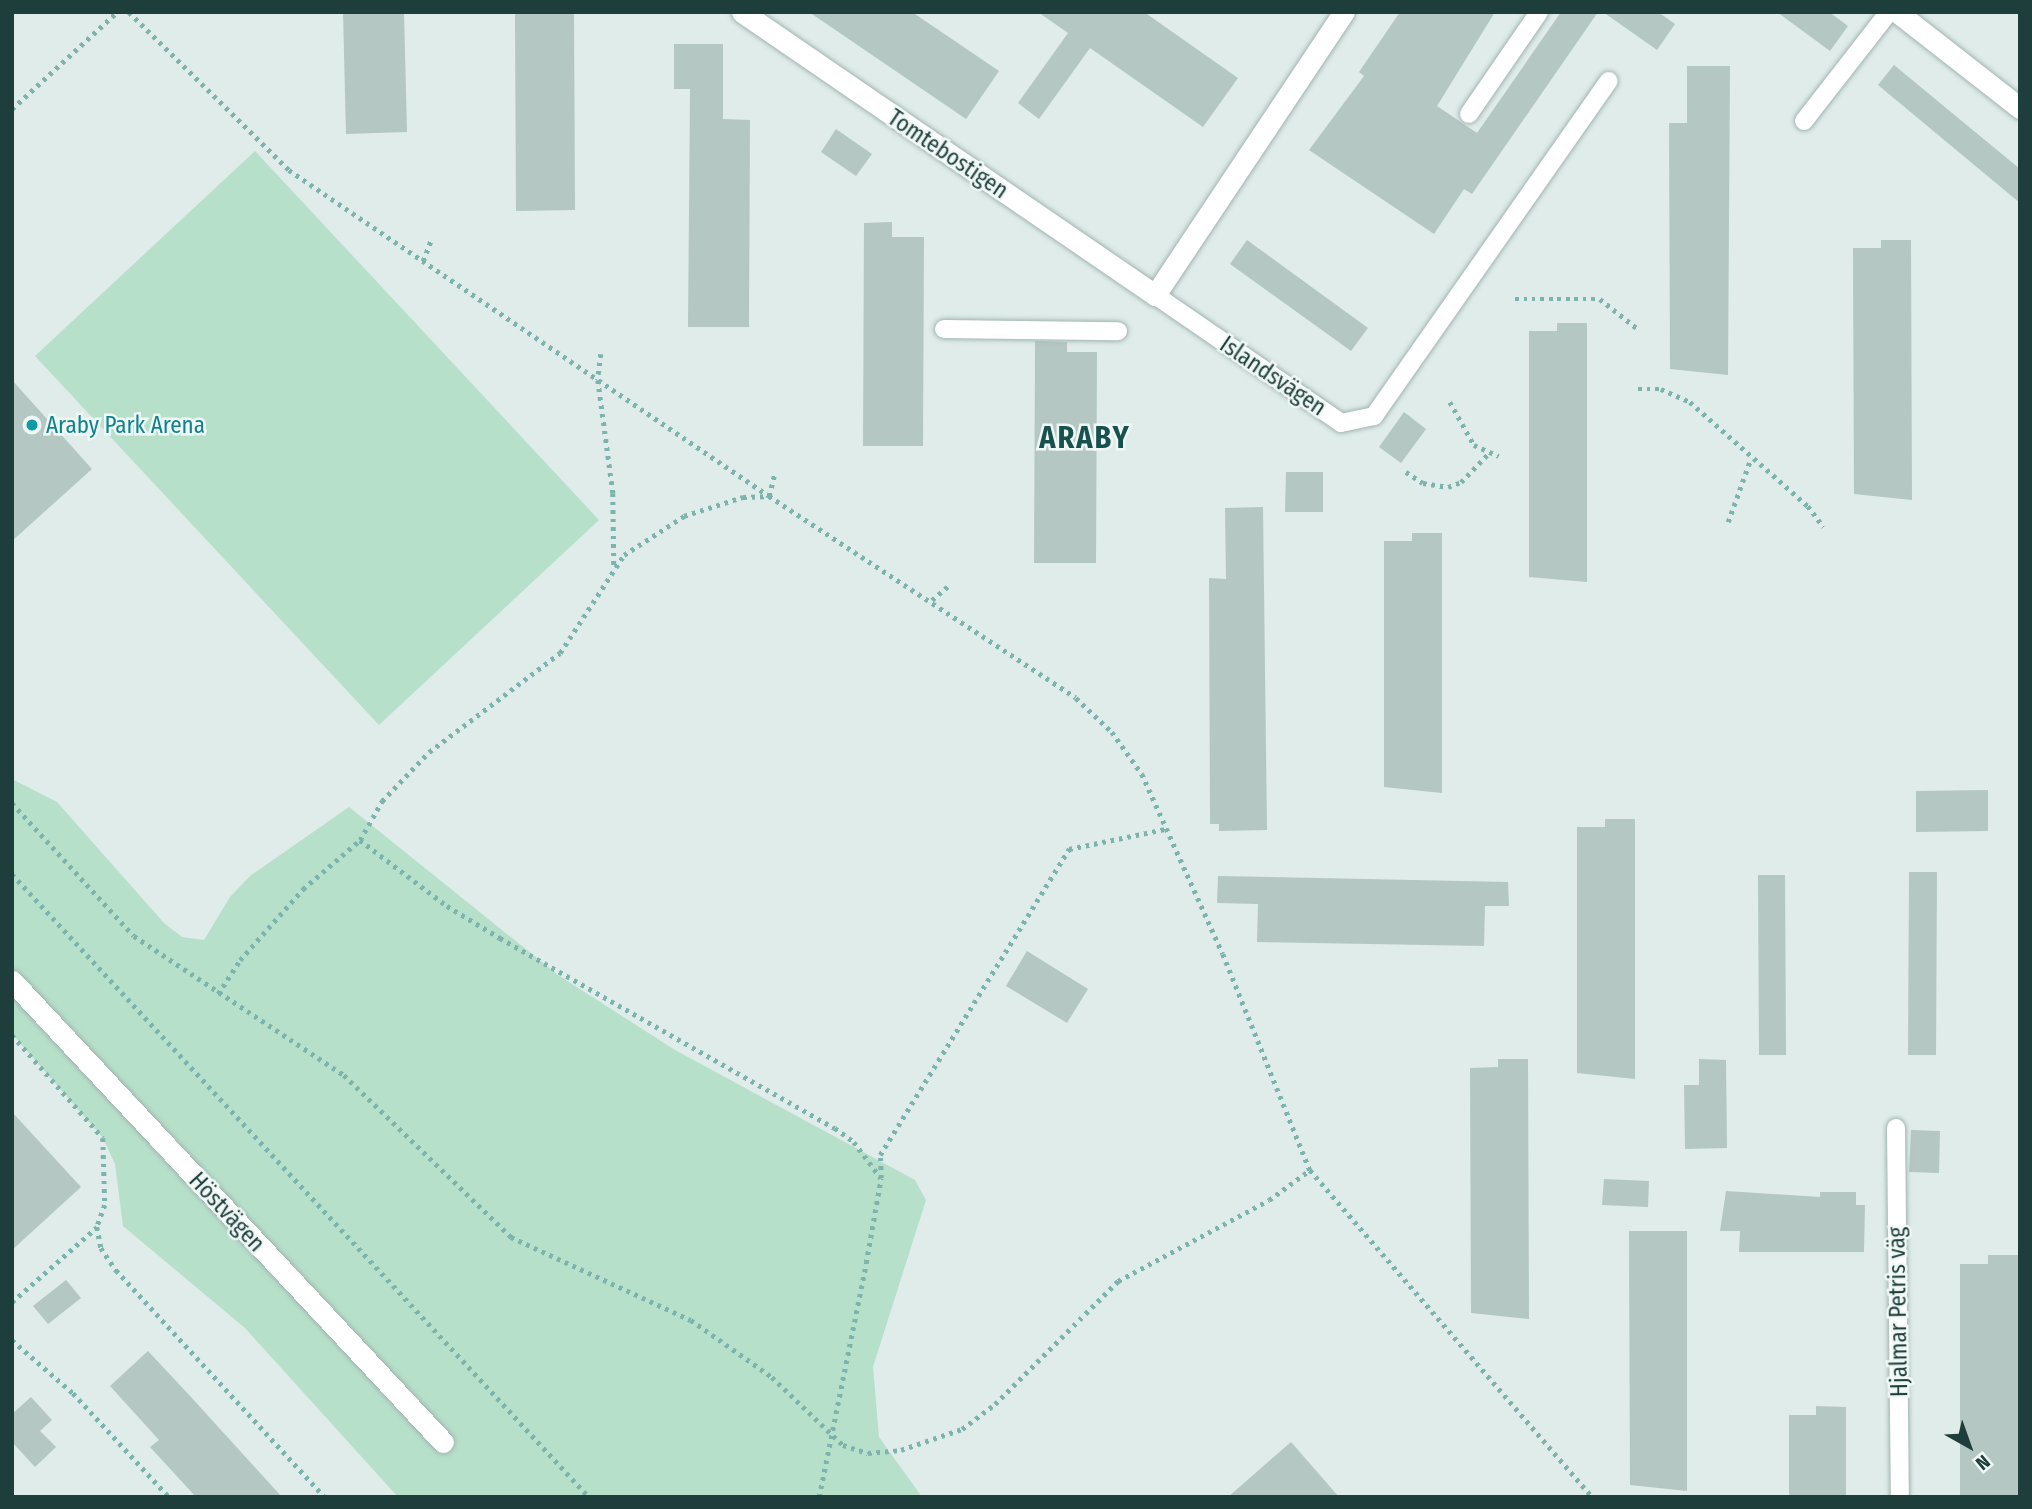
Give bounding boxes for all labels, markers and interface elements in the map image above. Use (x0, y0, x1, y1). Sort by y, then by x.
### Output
street label: Tomtebostigen (883, 104, 1013, 204)
street label: Islandsvägen (1215, 330, 1331, 422)
place label: Araby Park Arena (46, 411, 205, 439)
marker: Araby Park Arena (24, 417, 40, 433)
district label: ARABY (1040, 420, 1130, 456)
street label: Höstvägen (183, 1167, 271, 1257)
street label: Hjalmar Petris väg (1883, 1227, 1913, 1397)
north arrow (1934, 1411, 2004, 1481)
text: N (1971, 1450, 1995, 1475)

